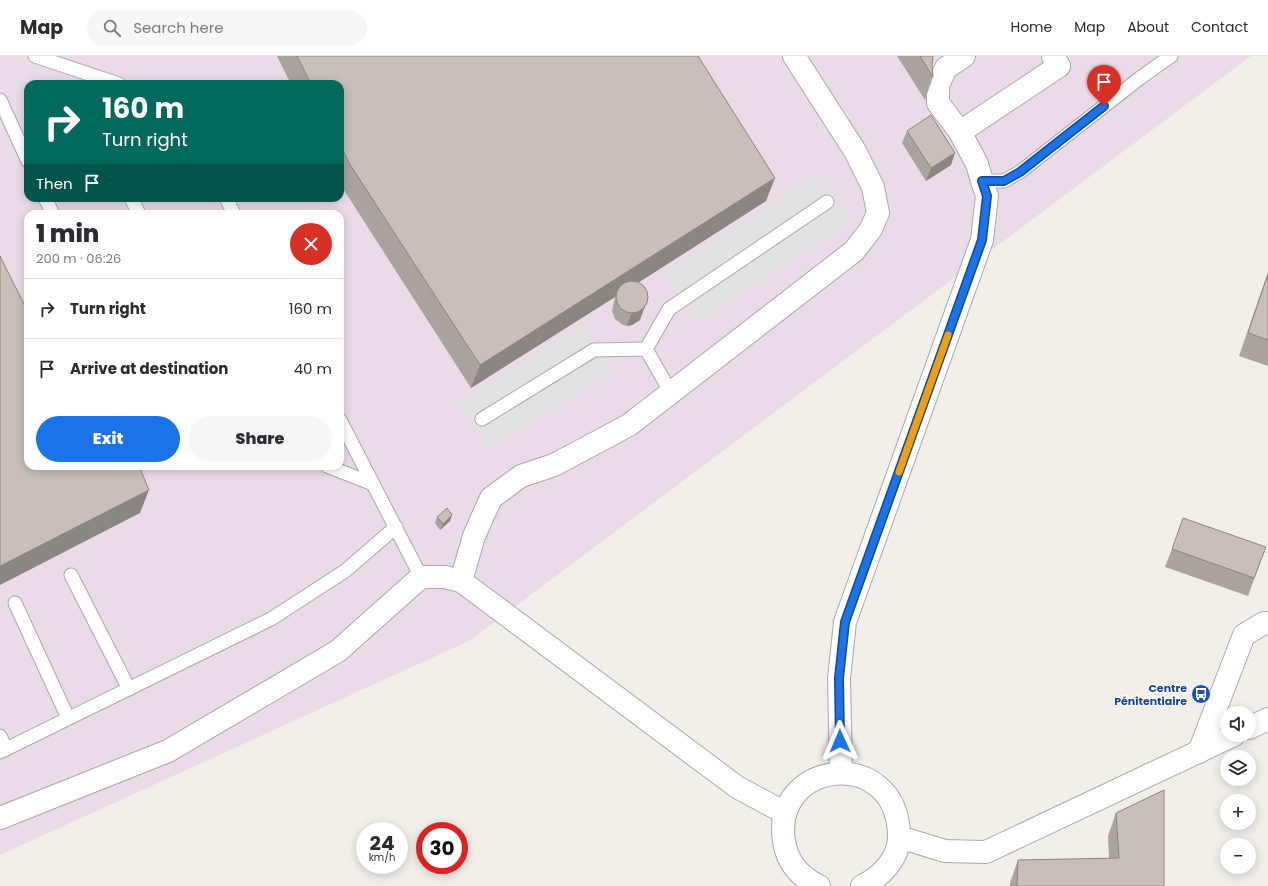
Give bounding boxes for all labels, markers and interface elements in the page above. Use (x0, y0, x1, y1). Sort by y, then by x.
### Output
search box (87, 10, 367, 46)
text: Map (20, 14, 63, 41)
icon: search (101, 17, 123, 39)
text: Search here (133, 17, 224, 38)
text: Home (1010, 17, 1052, 37)
text: Map (1074, 17, 1105, 37)
text: About (1127, 17, 1169, 37)
text: Contact (1191, 17, 1248, 37)
pin (1087, 65, 1121, 106)
icon: arrive (1093, 71, 1115, 93)
text: 160 m (102, 89, 184, 128)
icon: right (36, 96, 88, 148)
text: Turn right (102, 127, 188, 152)
icon: arrive (81, 172, 103, 194)
text: Then (36, 173, 73, 194)
text: 1 min (36, 217, 99, 250)
button: close (290, 223, 332, 265)
text: 200 m · 06:26 (36, 249, 121, 268)
icon: right (36, 298, 58, 320)
text: Turn right (70, 298, 146, 319)
text: 160 m (289, 298, 332, 319)
icon: arrive (36, 358, 58, 380)
text: Arrive at destination (70, 358, 228, 379)
text: 40 m (294, 358, 332, 379)
button: Exit (36, 416, 180, 462)
button: Share (188, 416, 332, 462)
place label: Centre Pénitentiaire (1114, 680, 1187, 709)
bus stop icon: Centre Pénitentiaire (1190, 683, 1212, 705)
map controls (1220, 706, 1256, 874)
button: sound (1220, 706, 1256, 742)
position arrow (819, 720, 861, 762)
button: layers (1220, 750, 1256, 786)
button: + (1220, 794, 1256, 830)
speed limit sign: 30 (416, 822, 468, 874)
text: 24 (370, 829, 394, 857)
button: − (1220, 838, 1256, 874)
text: km/h (369, 850, 395, 865)

